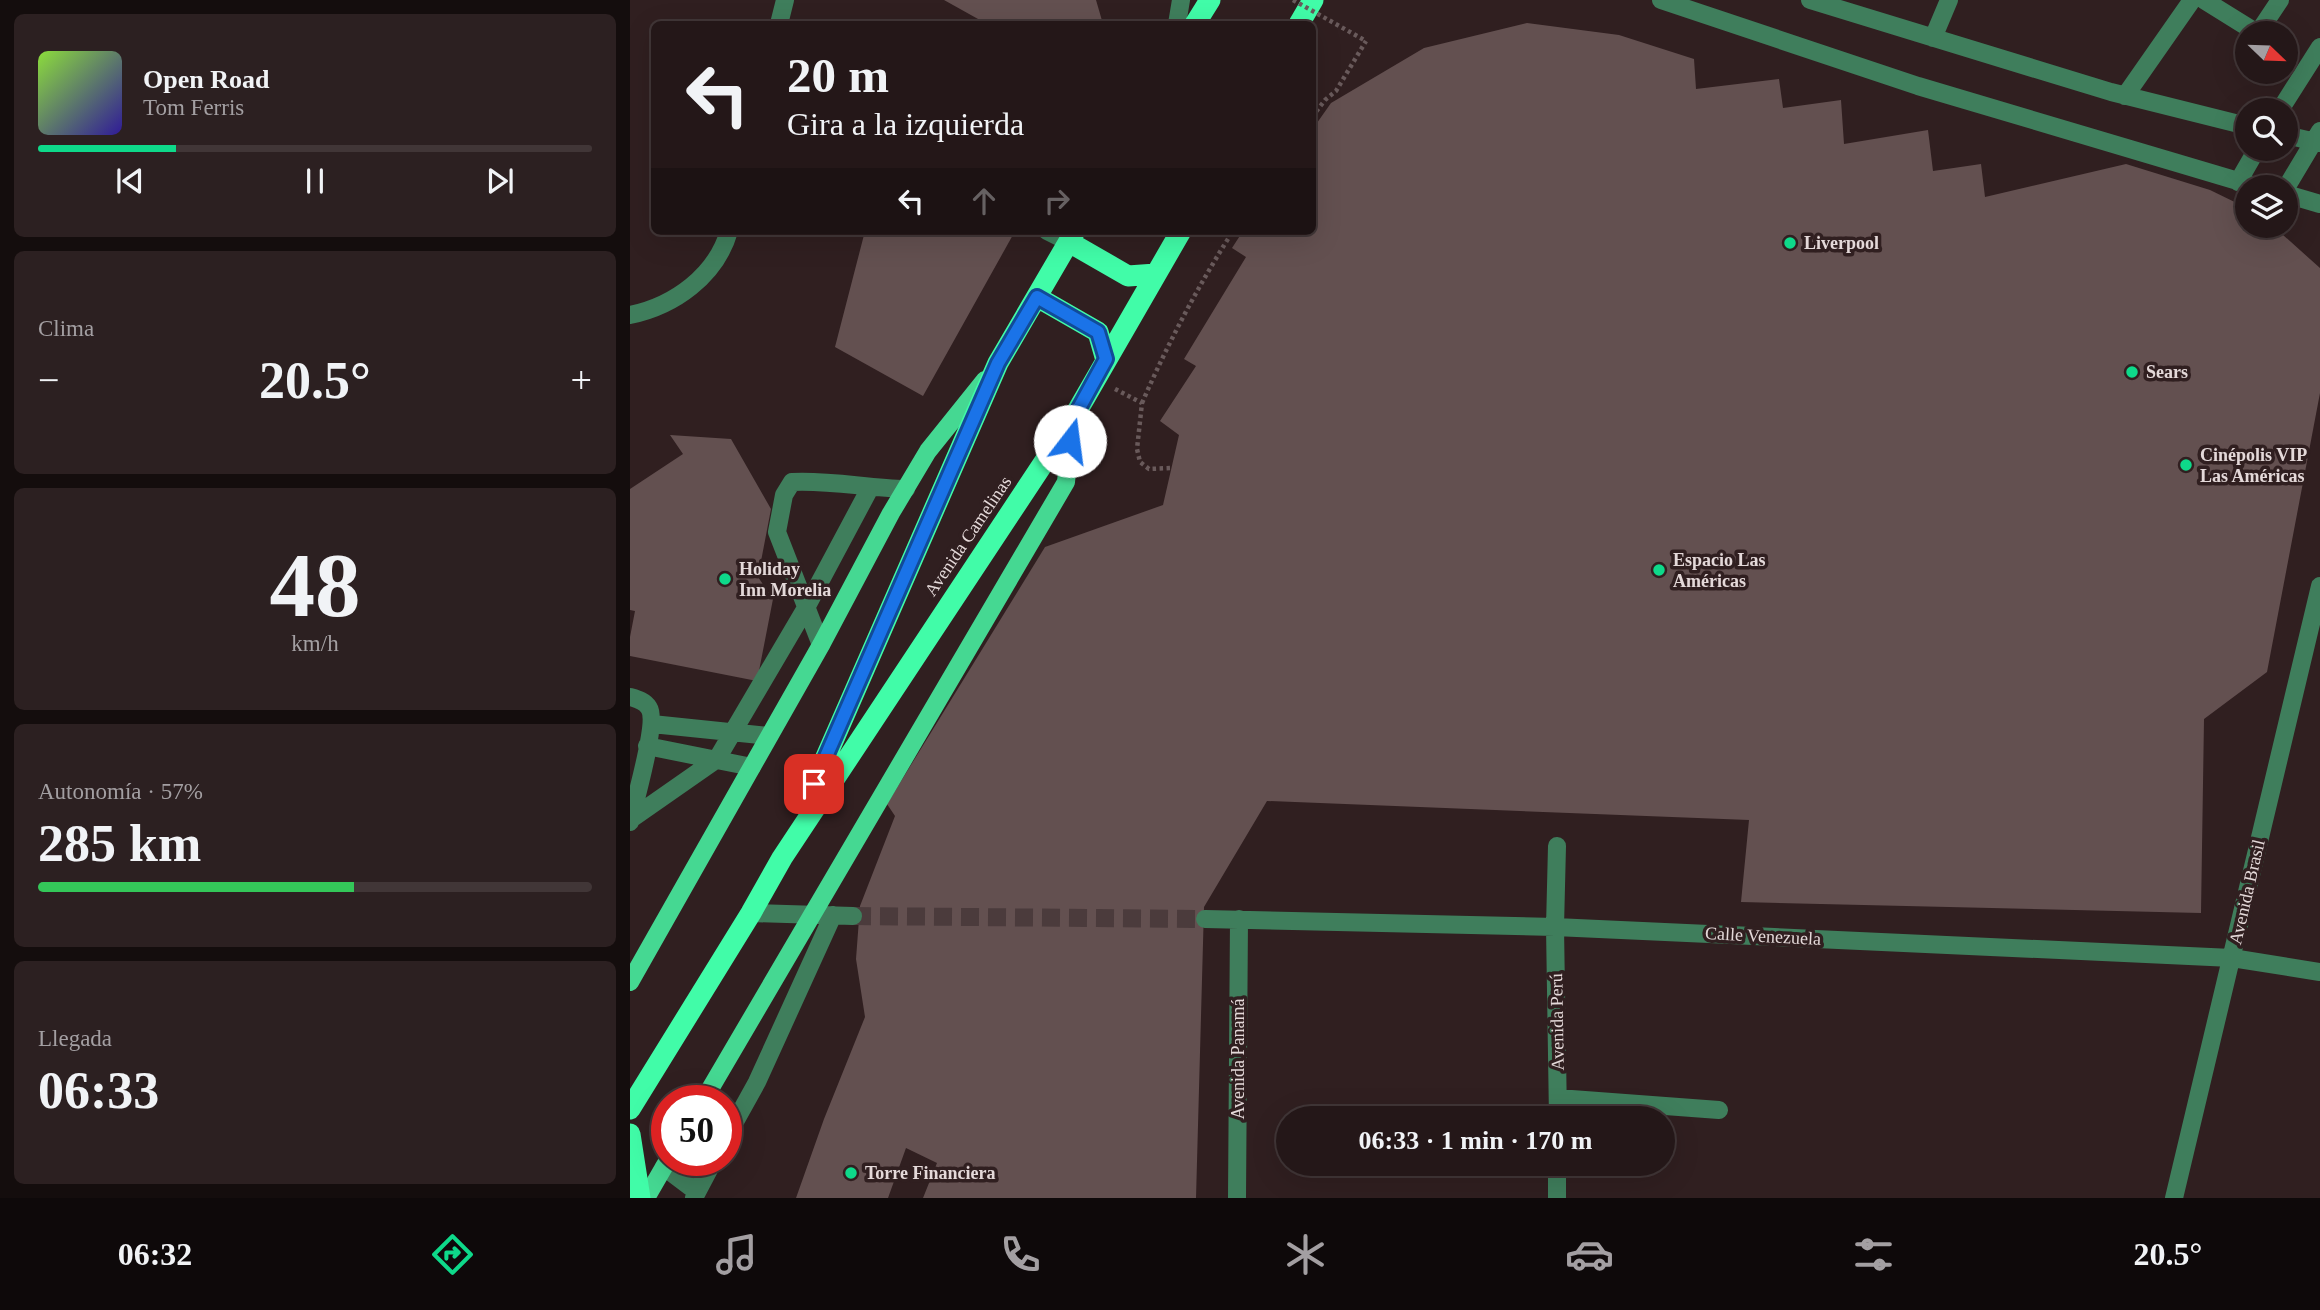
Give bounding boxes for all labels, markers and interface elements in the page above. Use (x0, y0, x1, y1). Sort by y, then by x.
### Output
north arrow (2235, 21, 2298, 84)
map controls (2235, 21, 2298, 238)
text: 20 m (787, 48, 889, 103)
icon: left (672, 49, 763, 140)
text: Open Road (143, 65, 269, 94)
text: Tom Ferris (143, 95, 244, 120)
button: search (2235, 98, 2298, 161)
text: Gira a la izquierda (787, 106, 1024, 142)
icon: previous (111, 162, 149, 200)
icon: pause (296, 162, 334, 200)
icon: next (481, 162, 519, 200)
button: layers (2235, 175, 2298, 238)
icon: left (892, 182, 930, 220)
icon: ahead (965, 182, 1003, 220)
icon: right (1038, 182, 1076, 220)
place label: Liverpool (1804, 233, 1879, 253)
marker: Liverpool (1782, 235, 1798, 251)
text: Clima (38, 316, 94, 341)
text: 20.5° (259, 352, 371, 409)
text: − (38, 359, 59, 401)
text: + (571, 359, 592, 401)
place label: Sears (2146, 362, 2188, 382)
marker: Sears (2124, 364, 2140, 380)
position arrow (1033, 404, 1107, 478)
place label: Cinépolis VIP Las Américas (2200, 445, 2307, 486)
marker: Cinépolis VIP Las Américas (2178, 457, 2194, 473)
street label: Avenida Camelinas (921, 472, 1015, 600)
text: 48 (270, 535, 361, 636)
place label: Espacio Las Américas (1673, 550, 1766, 591)
place label: Holiday Inn Morelia (739, 559, 831, 600)
marker: Espacio Las Américas (1651, 562, 1667, 578)
marker: Holiday Inn Morelia (717, 571, 733, 587)
text: km/h (291, 631, 339, 656)
pin (784, 754, 844, 814)
icon: arrive (795, 765, 833, 803)
text: Autonomía · 57% (38, 779, 203, 804)
text: 285 km (38, 815, 201, 872)
street label: Avenida Brasil (2225, 838, 2269, 946)
street label: Calle Venezuela (1704, 923, 1822, 949)
street label: Avenida Perú (1546, 973, 1568, 1071)
street label: Avenida Panamá (1228, 998, 1248, 1120)
text: Llegada (38, 1026, 112, 1051)
text: 06:33 (38, 1062, 159, 1119)
speed limit sign: 50 (651, 1085, 742, 1176)
text: 06:33 · 1 min · 170 m (1359, 1126, 1593, 1155)
place label: Torre Financiera (865, 1163, 995, 1183)
marker: Torre Financiera (843, 1165, 859, 1181)
icon: directions (428, 1230, 477, 1279)
icon: music (712, 1230, 761, 1279)
icon: phone (996, 1230, 1045, 1279)
icon: climate (1281, 1230, 1330, 1279)
icon: car (1565, 1230, 1614, 1279)
icon: filters (1849, 1230, 1898, 1279)
text: 06:32 (118, 1236, 192, 1272)
text: 20.5° (2134, 1236, 2202, 1272)

